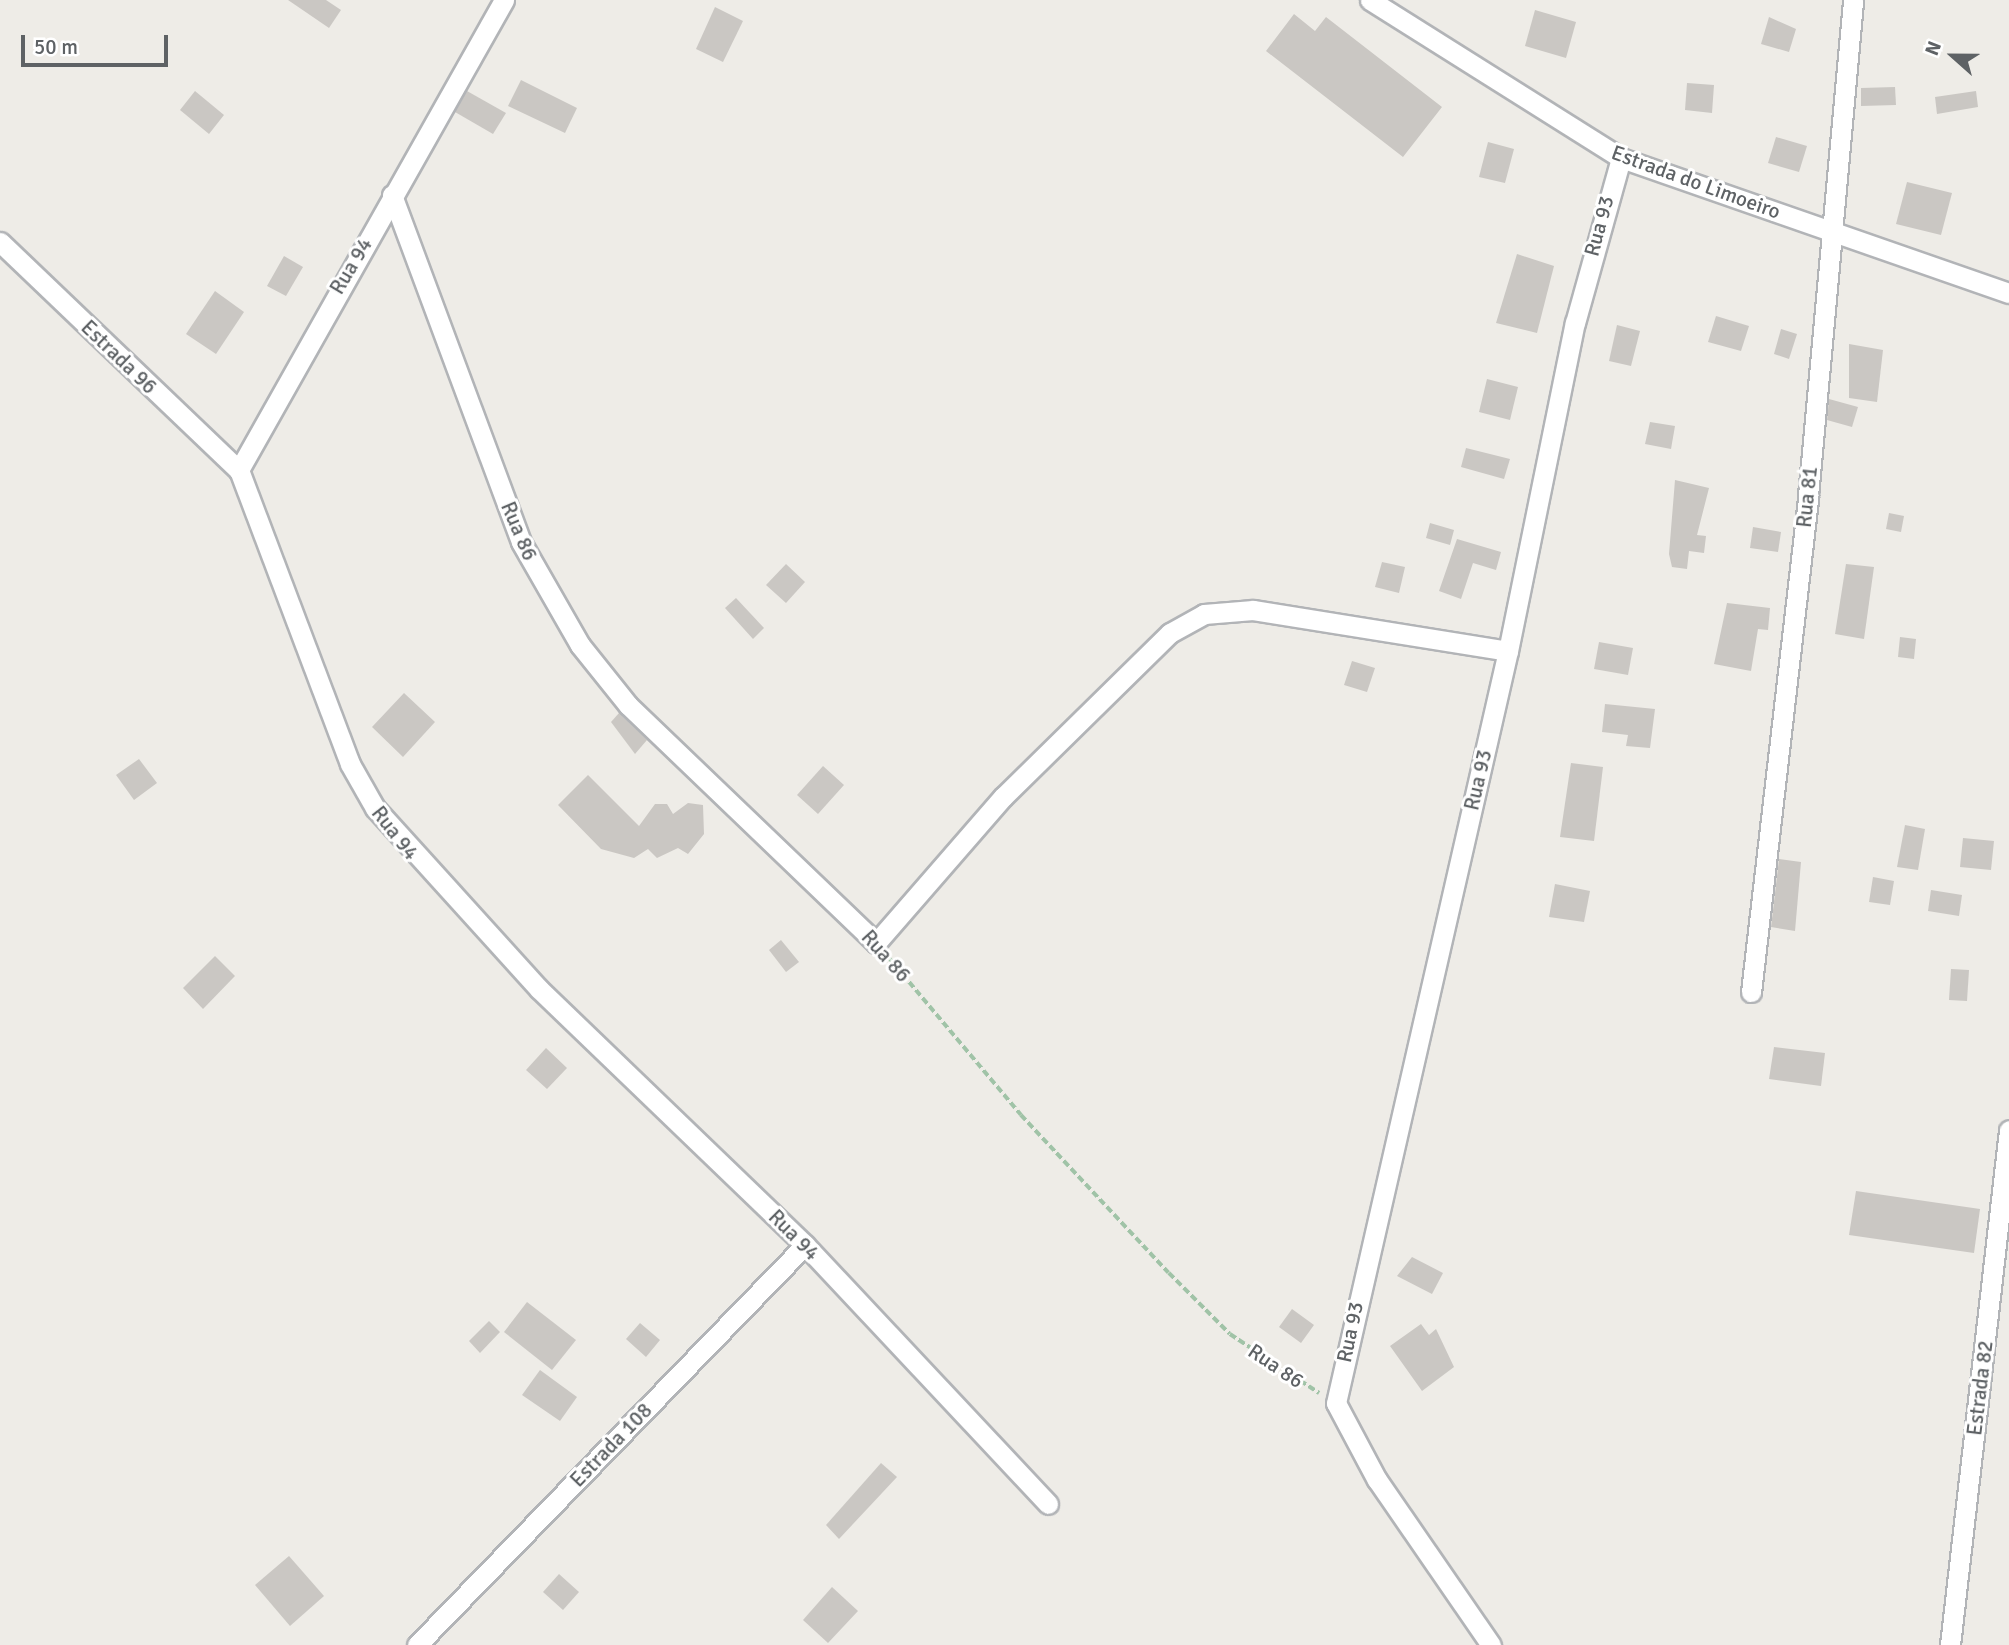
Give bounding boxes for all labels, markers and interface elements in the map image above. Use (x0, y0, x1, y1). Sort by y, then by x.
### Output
scale bar (24, 21, 172, 65)
north arrow (1918, 21, 1988, 91)
text: 50 m (34, 34, 78, 60)
text: N (1920, 38, 1947, 59)
street label: Estrada do Limoeiro (1608, 140, 1784, 224)
street label: Rua 93 (1579, 193, 1619, 259)
street label: Rua 94 (324, 233, 378, 299)
street label: Estrada 96 (76, 315, 162, 399)
street label: Rua 81 (1791, 465, 1823, 529)
street label: Rua 86 (495, 498, 543, 564)
street label: Rua 93 (1459, 747, 1497, 813)
street label: Rua 94 (366, 801, 424, 865)
street label: Rua 86 (856, 925, 916, 987)
street label: Rua 94 (763, 1204, 825, 1266)
street label: Rua 93 (1331, 1299, 1369, 1365)
street label: Rua 86 (1243, 1338, 1309, 1394)
street label: Estrada 82 (1962, 1339, 1998, 1437)
street label: Estrada 108 (565, 1398, 657, 1492)

